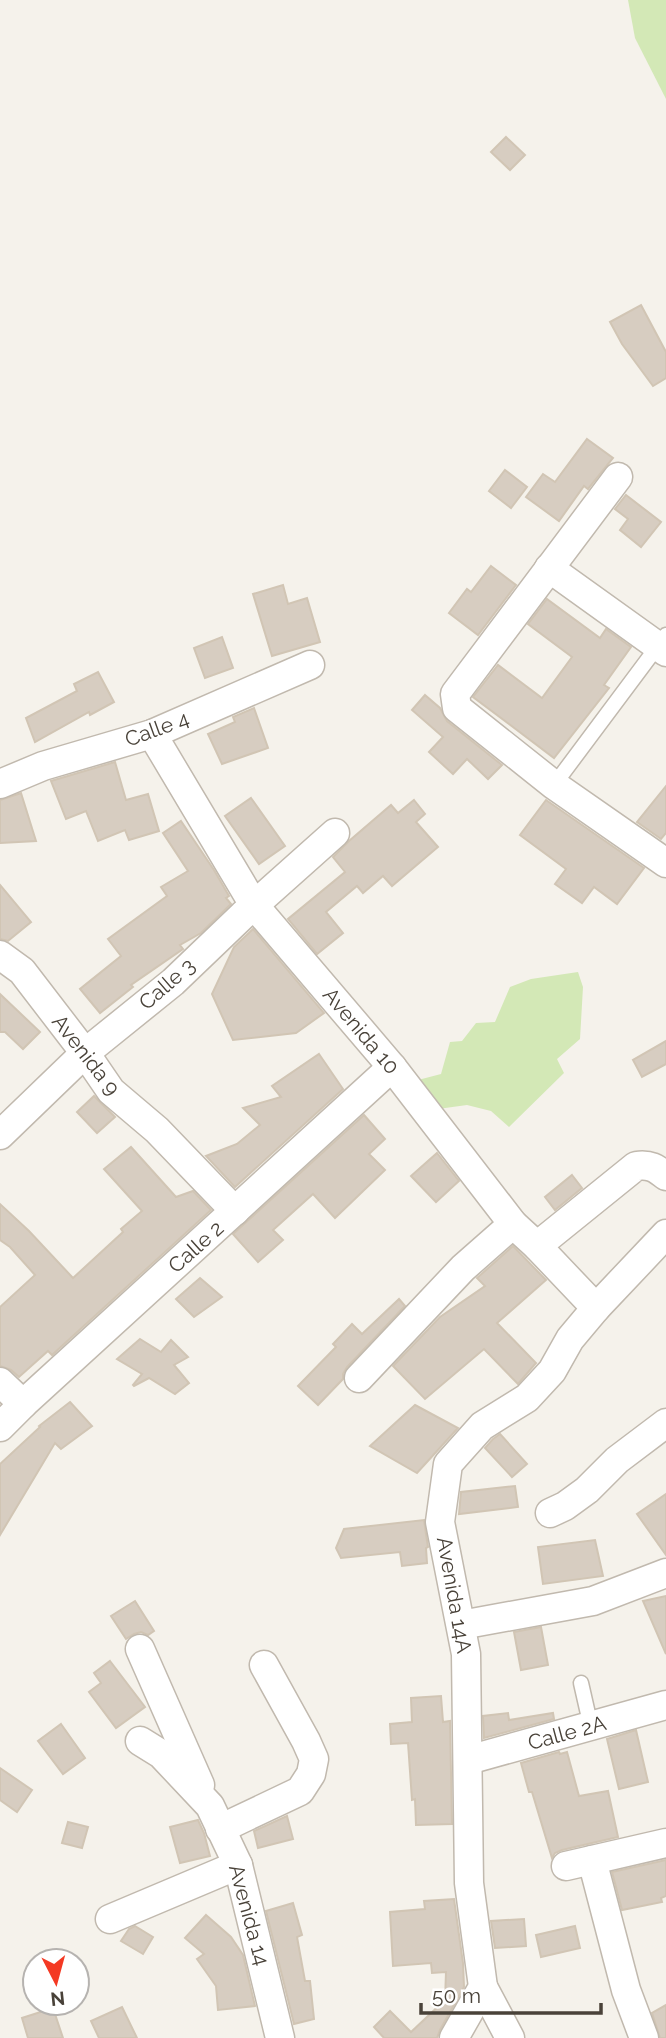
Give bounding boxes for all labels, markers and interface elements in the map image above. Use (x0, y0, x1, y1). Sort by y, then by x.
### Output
street label: Calle 4 (121, 705, 192, 752)
street label: Calle 3 (134, 952, 200, 1015)
street label: Avenida 10 (318, 982, 405, 1079)
street label: Avenida 9 (47, 1009, 126, 1100)
street label: Calle 2 (163, 1215, 229, 1278)
street label: Avenida 14A (432, 1535, 477, 1655)
street label: Calle 2A (525, 1710, 609, 1755)
street label: Avenida 14 (224, 1862, 275, 1968)
north arrow (21, 1947, 91, 2017)
scale bar (421, 1972, 601, 2016)
text: 50 m (432, 1983, 481, 2008)
text: N (49, 1987, 66, 2011)

